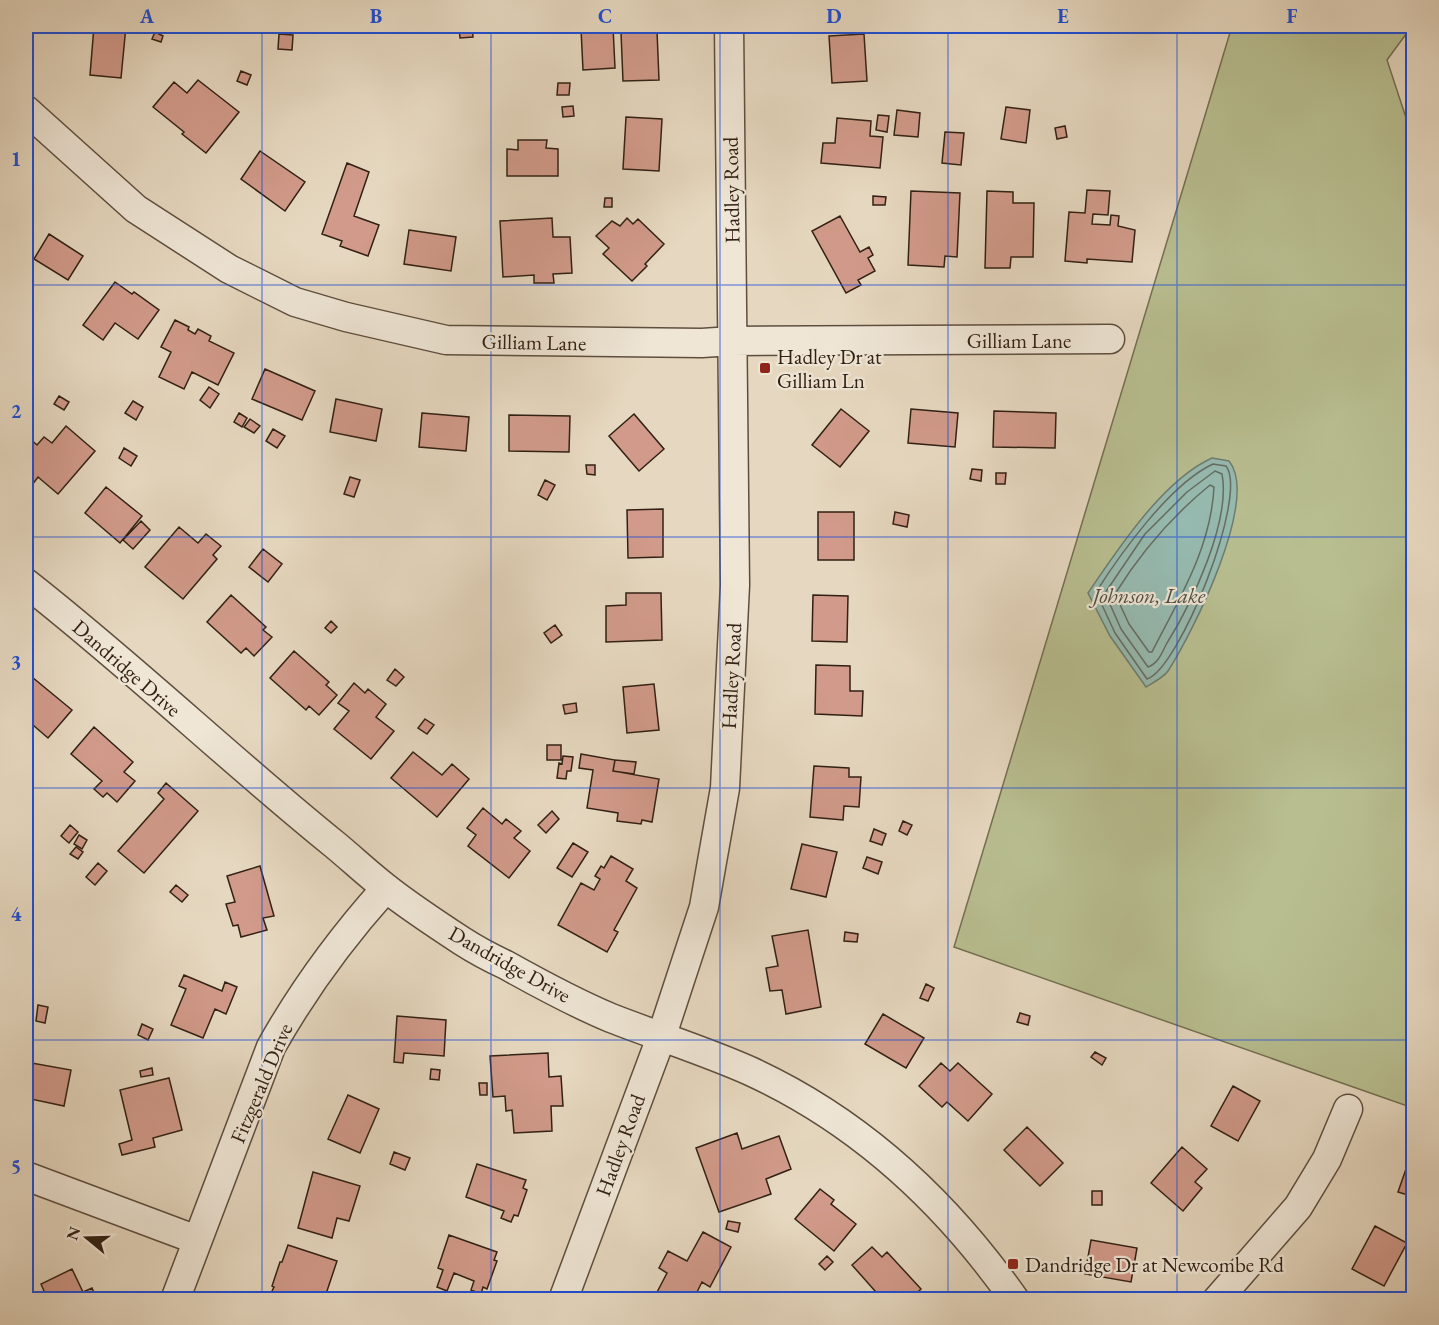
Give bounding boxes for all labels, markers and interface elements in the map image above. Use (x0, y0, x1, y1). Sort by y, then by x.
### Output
text: A (139, 3, 155, 29)
text: B (370, 3, 382, 29)
text: C (598, 3, 612, 29)
text: D (826, 3, 842, 29)
text: E (1057, 3, 1069, 29)
text: F (1287, 3, 1298, 29)
street label: Hadley Road (717, 136, 745, 244)
text: 1 (11, 146, 21, 172)
street label: Gilliam Lane (967, 327, 1071, 354)
street label: Gilliam Lane (482, 328, 586, 356)
place label: Hadley Dr at Gilliam Ln (777, 343, 882, 394)
marker: Hadley Dr at Gilliam Ln (758, 361, 772, 375)
text: 2 (11, 398, 22, 424)
water label: Johnson, Lake (1088, 581, 1206, 610)
street label: Dandridge Drive (67, 613, 187, 723)
street label: Hadley Road (715, 622, 747, 730)
text: 3 (11, 649, 21, 675)
text: 4 (11, 901, 22, 927)
street label: Dandridge Drive (444, 919, 576, 1009)
street label: Fitzgerald Drive (224, 1019, 298, 1147)
street label: Hadley Road (589, 1090, 651, 1200)
text: 5 (11, 1153, 21, 1179)
north arrow (57, 1208, 117, 1268)
text: N (61, 1224, 85, 1243)
place label: Dandridge Dr at Newcombe Rd (1025, 1251, 1284, 1278)
marker: Dandridge Dr at Newcombe Rd (1006, 1257, 1020, 1271)

